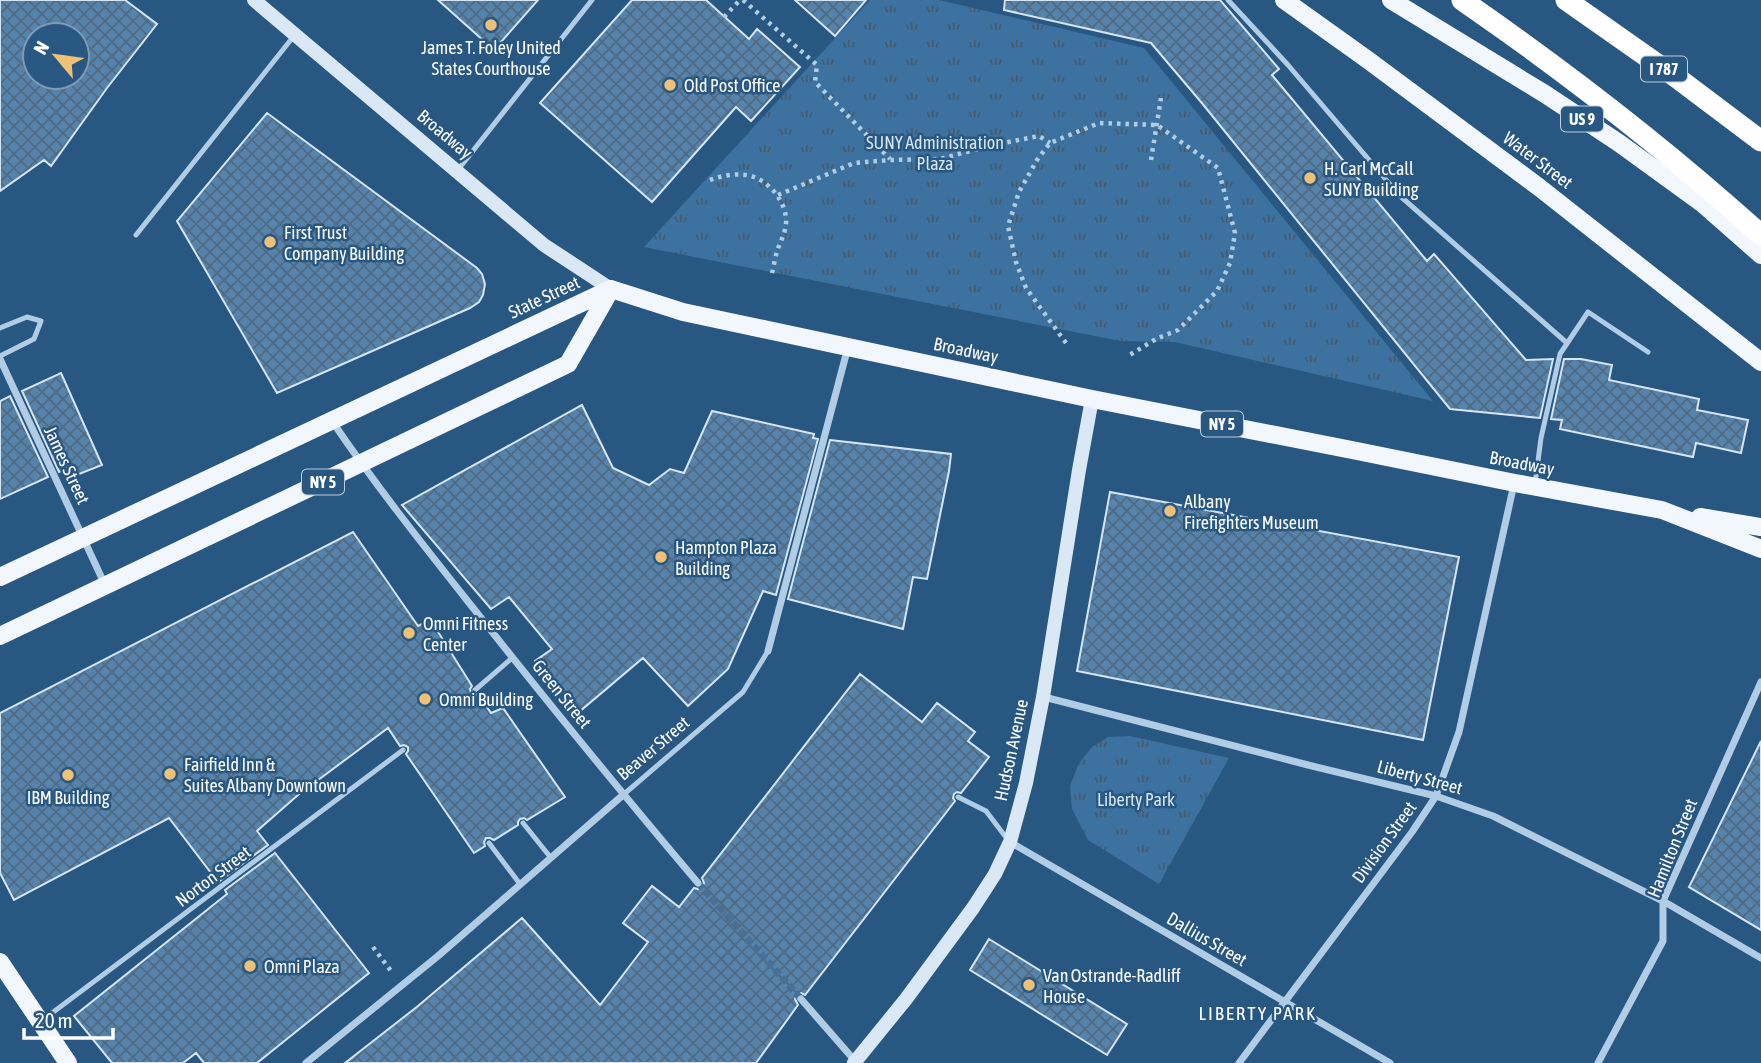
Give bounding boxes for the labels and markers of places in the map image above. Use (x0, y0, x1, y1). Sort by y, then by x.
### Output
marker: James T. Foley United States Courthouse (483, 17, 499, 33)
place label: James T. Foley United States Courthouse (421, 37, 561, 79)
place label: Old Post Office (684, 75, 780, 96)
marker: Old Post Office (662, 77, 678, 93)
place label: H. Carl McCall SUNY Building (1324, 158, 1419, 200)
marker: H. Carl McCall SUNY Building (1302, 170, 1318, 186)
place label: First Trust Company Building (284, 222, 404, 264)
marker: First Trust Company Building (262, 234, 278, 250)
place label: Albany Firefighters Museum (1184, 491, 1319, 533)
marker: Albany Firefighters Museum (1162, 503, 1178, 519)
place label: Hampton Plaza Building (675, 537, 777, 579)
marker: Hampton Plaza Building (653, 549, 669, 565)
place label: Omni Fitness Center (423, 613, 508, 655)
marker: Omni Fitness Center (401, 625, 417, 641)
place label: Omni Building (439, 689, 533, 710)
marker: Omni Building (417, 691, 433, 707)
place label: Fairfield Inn & Suites Albany Downtown (184, 754, 346, 796)
marker: Fairfield Inn & Suites Albany Downtown (162, 766, 178, 782)
marker: IBM Building (60, 767, 76, 783)
place label: IBM Building (27, 787, 110, 808)
place label: Omni Plaza (264, 956, 340, 977)
marker: Omni Plaza (242, 958, 258, 974)
place label: Van Ostrande-Radliff House (1043, 965, 1181, 1007)
marker: Van Ostrande-Radliff House (1021, 977, 1037, 993)

